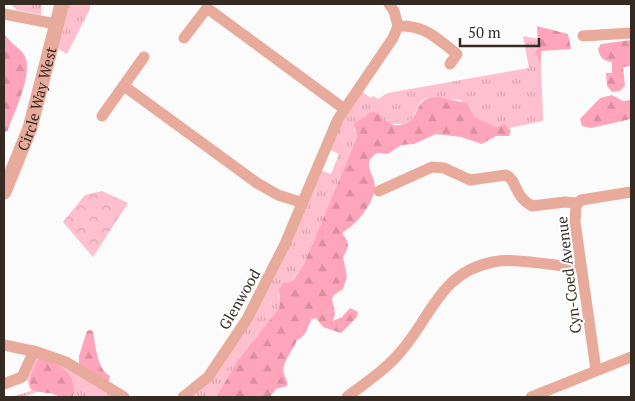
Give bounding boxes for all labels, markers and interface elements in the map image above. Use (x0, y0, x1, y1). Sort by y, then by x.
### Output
scale bar (460, 15, 539, 47)
text: 50 m (468, 22, 501, 42)
street label: Circle Way West (12, 44, 61, 154)
street label: Cyn-Coed Avenue (551, 215, 585, 335)
street label: Glenwood (214, 265, 264, 333)

